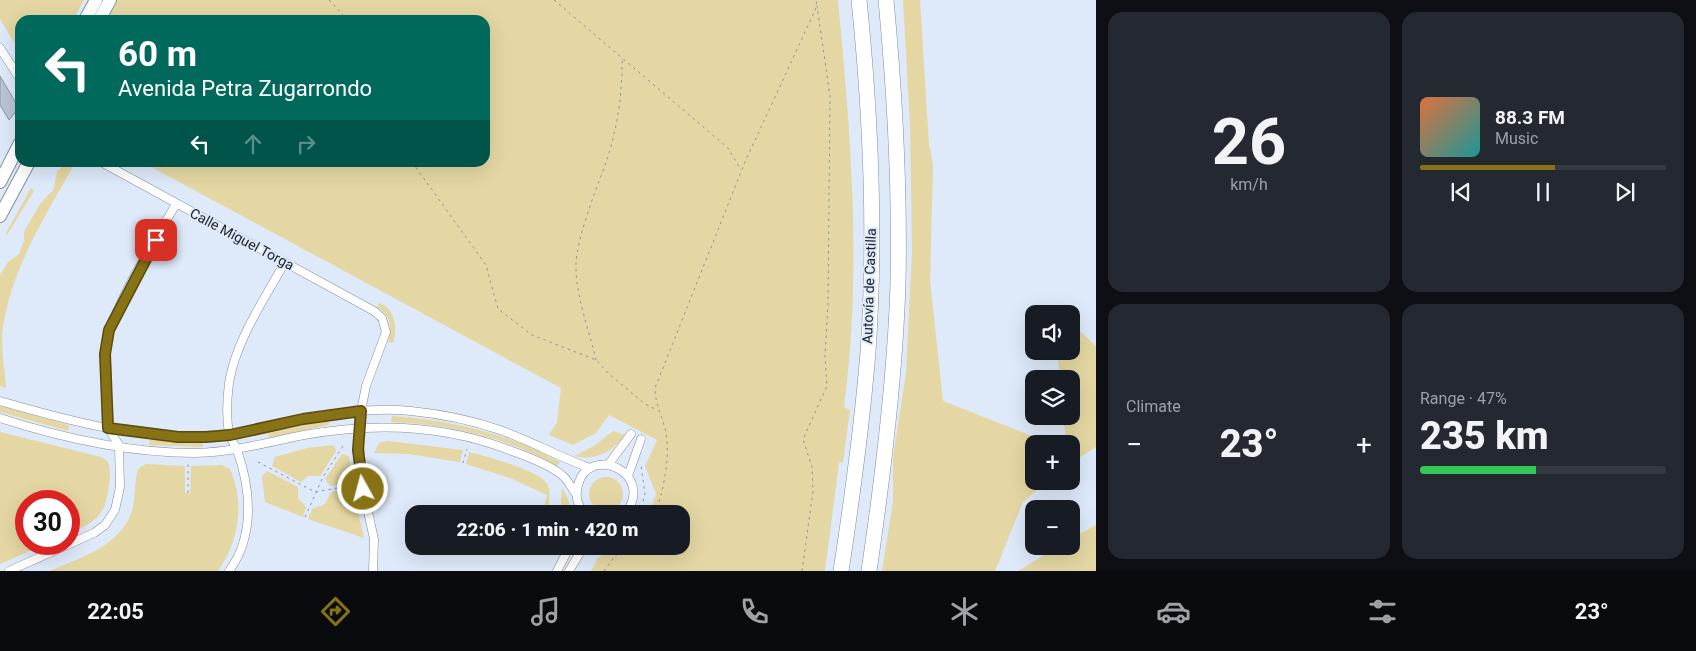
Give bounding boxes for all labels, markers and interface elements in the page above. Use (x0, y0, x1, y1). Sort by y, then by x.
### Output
text: 60 m (118, 34, 197, 75)
icon: left (35, 35, 100, 100)
text: Avenida Petra Zugarrondo (118, 76, 372, 101)
text: 26 (1212, 104, 1286, 180)
text: 88.3 FM (1495, 106, 1565, 129)
text: Music (1495, 129, 1538, 148)
icon: left (186, 130, 214, 158)
icon: ahead (239, 130, 267, 158)
icon: right (292, 130, 320, 158)
text: km/h (1230, 175, 1268, 194)
icon: previous (1447, 178, 1475, 206)
icon: pause (1529, 178, 1557, 206)
icon: next (1611, 178, 1639, 206)
street label: Calle Miguel Torga (187, 205, 297, 273)
pin (135, 219, 177, 261)
icon: arrive (142, 226, 170, 254)
street label: Autovía de Castilla (859, 228, 879, 344)
map controls (1025, 305, 1080, 555)
button: sound (1025, 305, 1080, 360)
button: layers (1025, 370, 1080, 425)
text: Range · 47% (1420, 389, 1507, 408)
text: Climate (1126, 397, 1181, 416)
text: 235 km (1420, 414, 1549, 458)
text: 23° (1220, 422, 1278, 466)
text: − (1126, 428, 1142, 461)
text: + (1356, 428, 1372, 461)
button: + (1025, 435, 1080, 490)
position arrow (336, 462, 388, 514)
speed limit sign: 30 (15, 490, 80, 555)
button: − (1025, 500, 1080, 555)
text: 22:06 · 1 min · 420 m (456, 518, 639, 541)
icon: directions (318, 594, 353, 629)
icon: music (528, 594, 563, 629)
icon: phone (737, 594, 772, 629)
icon: climate (947, 594, 982, 629)
icon: car (1156, 594, 1191, 629)
icon: filters (1365, 594, 1400, 629)
text: 22:05 (87, 599, 144, 624)
text: 23° (1575, 599, 1609, 624)

